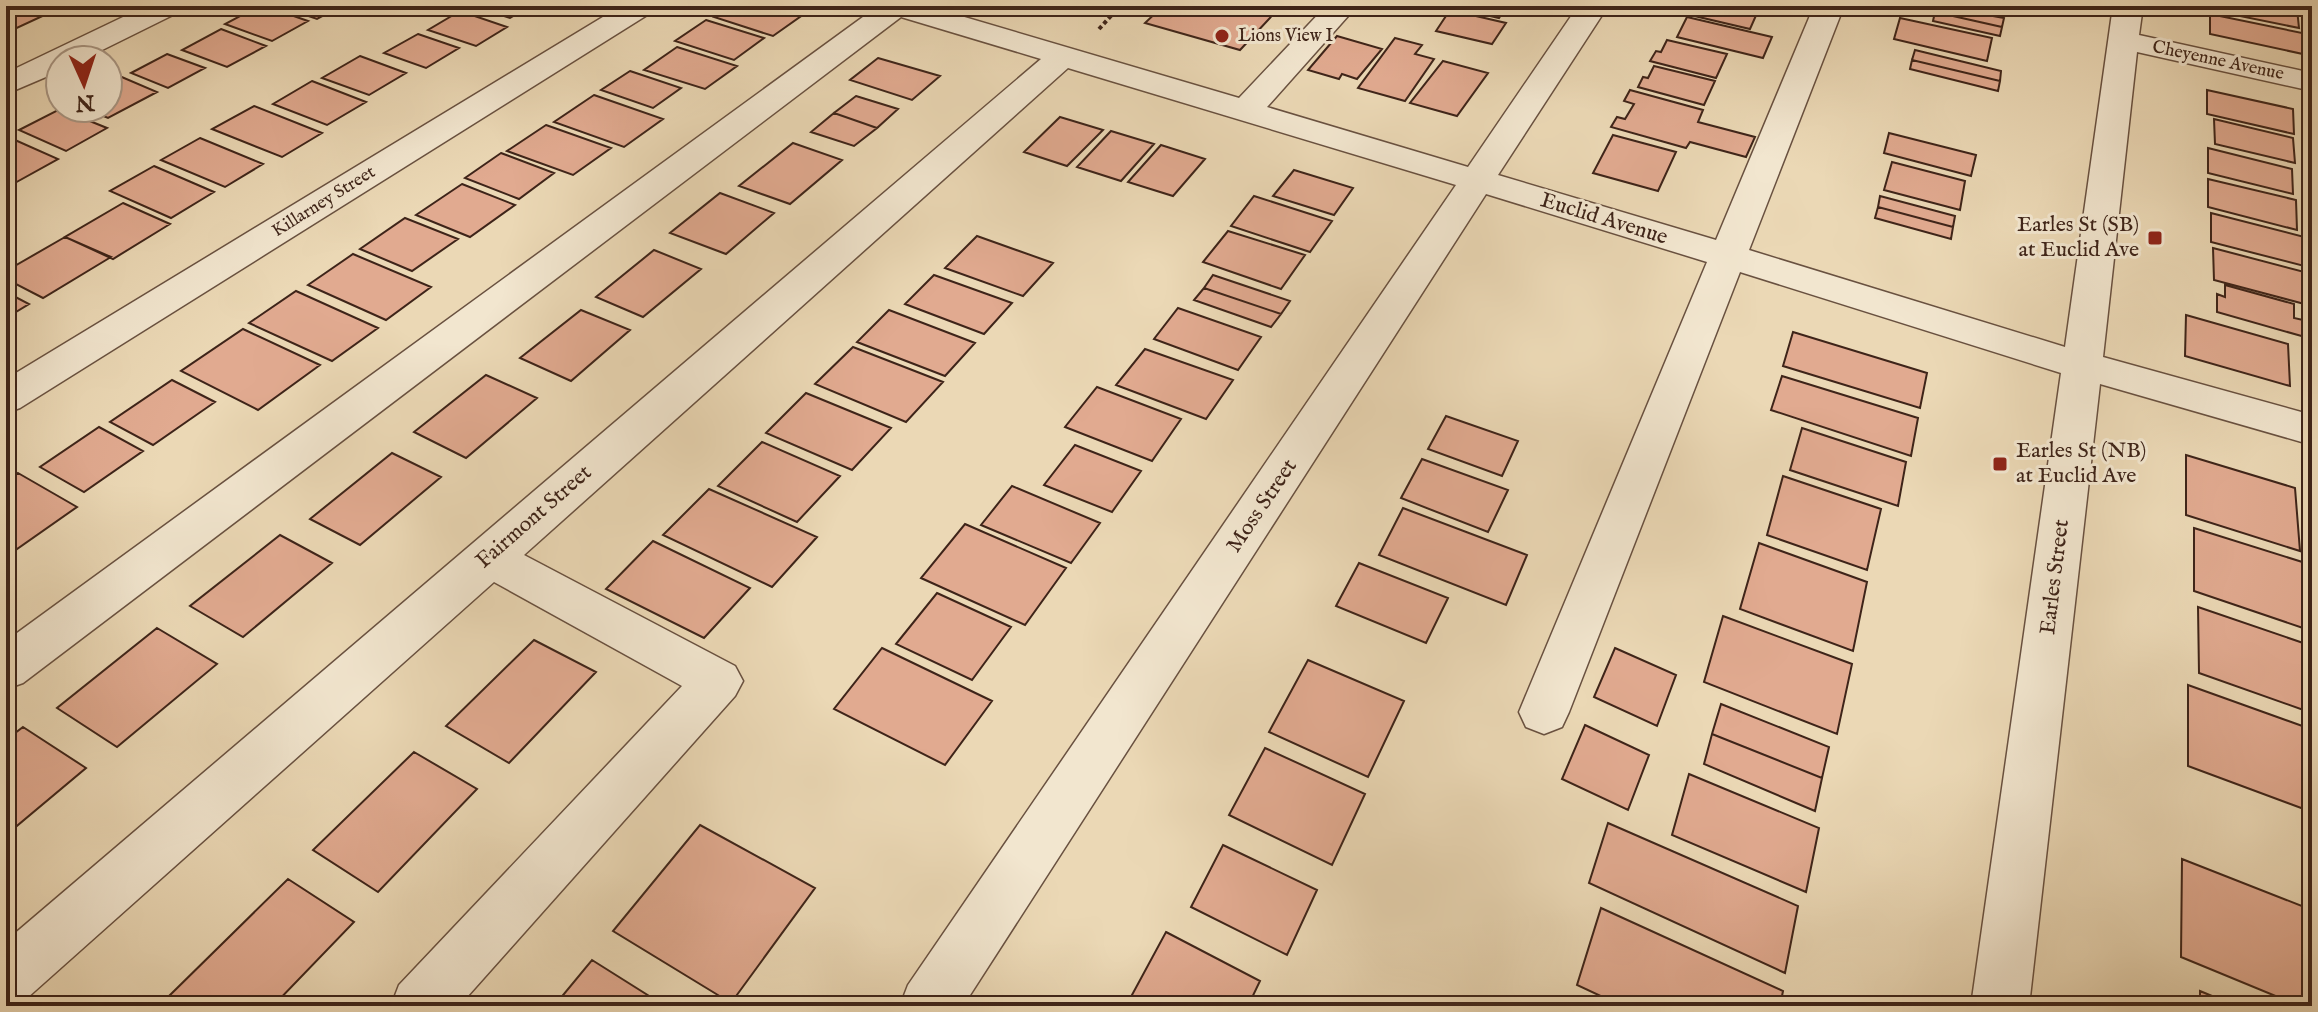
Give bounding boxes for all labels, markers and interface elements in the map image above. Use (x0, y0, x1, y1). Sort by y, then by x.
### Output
place label: Lions View I (1238, 25, 1334, 48)
marker: Lions View I (1213, 27, 1231, 45)
street label: Cheyenne Avenue (2150, 36, 2286, 86)
north arrow (44, 44, 124, 124)
text: N (75, 87, 96, 116)
street label: Killarney Street (268, 161, 380, 243)
street label: Euclid Avenue (1537, 186, 1671, 252)
place label: Earles St (SB) at Euclid Ave (2017, 211, 2139, 264)
marker: Earles St (SB) at Euclid Ave (2146, 229, 2164, 247)
place label: Earles St (NB) at Euclid Ave (2016, 437, 2146, 490)
street label: Moss Street (1220, 453, 1304, 558)
marker: Earles St (NB) at Euclid Ave (1991, 455, 2009, 473)
street label: Fairmont Street (470, 459, 598, 575)
street label: Earles Street (2034, 517, 2076, 636)

